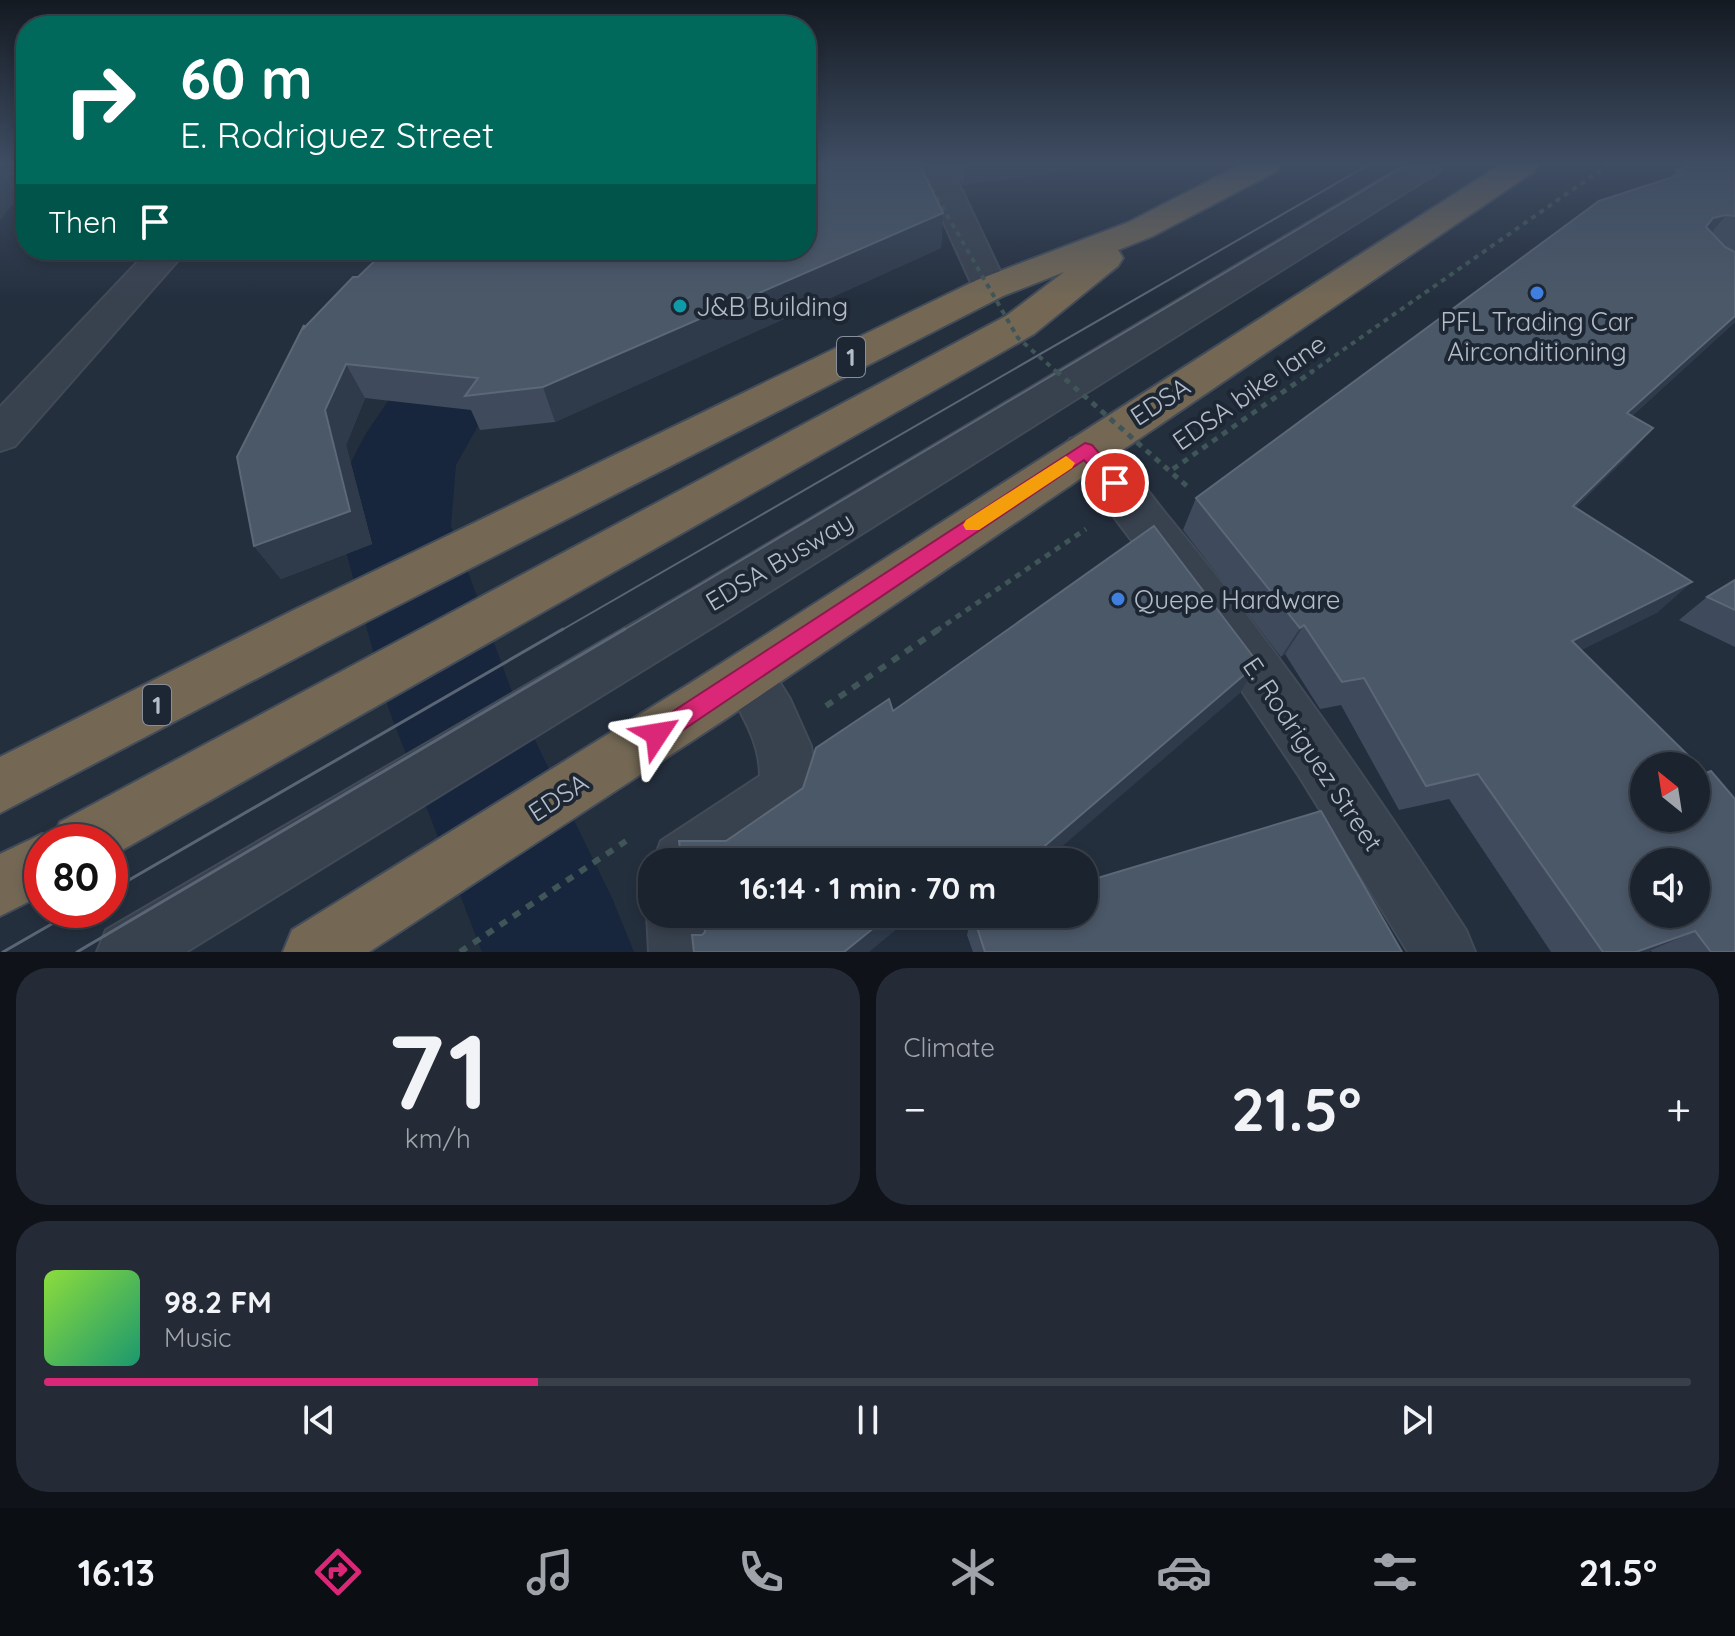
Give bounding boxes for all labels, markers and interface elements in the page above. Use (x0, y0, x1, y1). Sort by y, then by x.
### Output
text: 60 m (180, 43, 313, 113)
icon: right (48, 48, 152, 152)
text: E. Rodriguez Street (180, 112, 494, 157)
icon: arrive (133, 200, 177, 244)
text: Then (48, 203, 117, 241)
marker: PFL Trading Car Airconditioning (1528, 284, 1546, 302)
place label: J&B Building (696, 290, 848, 323)
marker: J&B Building (671, 297, 689, 315)
place label: PFL Trading Car Airconditioning (1440, 305, 1634, 368)
street label: EDSA bike lane (1166, 327, 1332, 457)
road number: 1 (837, 337, 865, 377)
street label: EDSA (1124, 369, 1196, 433)
pin (1081, 449, 1149, 517)
icon: arrive (1093, 461, 1137, 505)
street label: EDSA Busway (699, 504, 859, 618)
place label: Quepe Hardware (1134, 583, 1340, 616)
marker: Quepe Hardware (1109, 590, 1127, 608)
street label: E. Rodriguez Street (1236, 651, 1390, 857)
road number: 1 (143, 685, 171, 725)
position arrow (615, 692, 699, 776)
north arrow (1630, 752, 1710, 832)
map controls (1630, 752, 1710, 928)
street label: EDSA (522, 765, 594, 829)
speed limit sign: 80 (24, 824, 128, 928)
button: sound (1630, 848, 1710, 928)
text: 16:14 · 1 min · 70 m (740, 869, 996, 907)
text: 71 (387, 1005, 489, 1135)
text: Climate (904, 1031, 995, 1064)
text: 21.5° (1231, 1071, 1362, 1146)
text: − (904, 1081, 926, 1136)
text: + (1666, 1081, 1691, 1136)
text: km/h (405, 1122, 471, 1155)
text: 98.2 FM (164, 1283, 272, 1321)
text: Music (164, 1321, 232, 1354)
icon: previous (297, 1398, 341, 1442)
icon: pause (846, 1398, 890, 1442)
icon: next (1395, 1398, 1439, 1442)
icon: directions (310, 1544, 366, 1600)
icon: music (522, 1544, 578, 1600)
icon: phone (733, 1544, 789, 1600)
icon: climate (945, 1544, 1001, 1600)
icon: car (1156, 1544, 1212, 1600)
icon: filters (1367, 1544, 1423, 1600)
text: 16:13 (78, 1550, 155, 1595)
text: 21.5° (1579, 1550, 1657, 1595)

